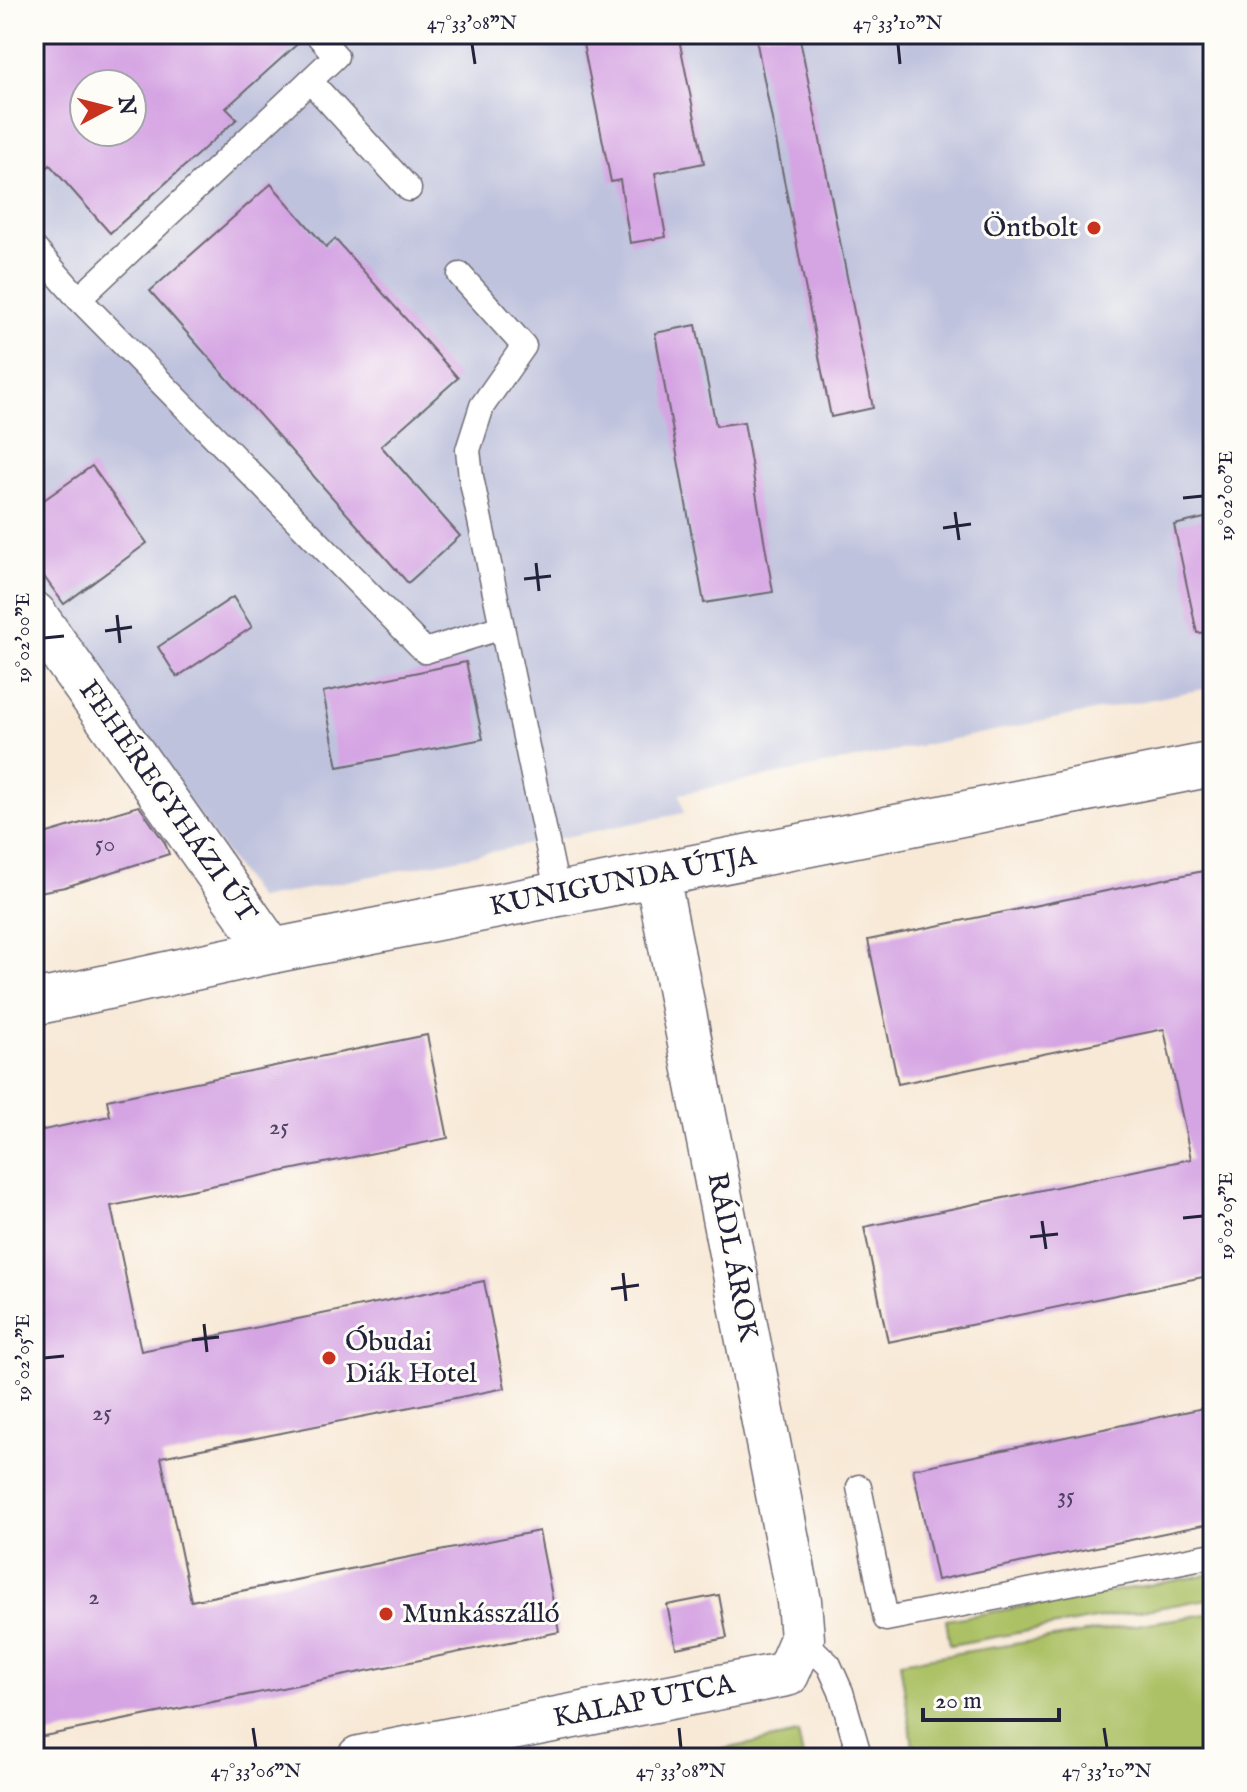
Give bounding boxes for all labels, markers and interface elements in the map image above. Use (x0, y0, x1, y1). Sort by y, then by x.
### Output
text: 47°33'08"N (427, 11, 517, 36)
text: 47°33'10"N (853, 11, 943, 36)
north arrow (68, 68, 148, 148)
text: N (111, 94, 141, 117)
place label: Öntbolt (983, 211, 1078, 246)
marker: Öntbolt (1085, 219, 1103, 237)
text: 19°02'00"E (1214, 451, 1239, 541)
text: 19°02'00"E (11, 593, 36, 683)
street label: FEHÉREGYHÁZI ÚT (70, 674, 265, 930)
house number: 50 (95, 829, 115, 860)
street label: KUNIGUNDA ÚTJA (487, 839, 760, 925)
house number: 25 (269, 1112, 289, 1143)
street label: RÁDL ÁROK (699, 1170, 767, 1345)
text: 19°02'05"E (1214, 1172, 1239, 1260)
text: 19°02'05"E (11, 1314, 36, 1402)
place label: Óbudai Diák Hotel (345, 1325, 477, 1392)
marker: Óbudai Diák Hotel (320, 1349, 338, 1367)
house number: 25 (92, 1398, 112, 1429)
house number: 35 (1057, 1481, 1075, 1512)
house number: 2 (88, 1582, 100, 1613)
place label: Munkásszálló (402, 1597, 560, 1632)
marker: Munkásszálló (377, 1605, 395, 1623)
street label: KALAP UTCA (551, 1667, 738, 1737)
scale bar (923, 1672, 1059, 1722)
text: 20 m (935, 1686, 982, 1717)
text: 47°33'06"N (211, 1759, 301, 1784)
text: 47°33'08"N (636, 1759, 726, 1784)
text: 47°33'10"N (1062, 1759, 1152, 1784)

